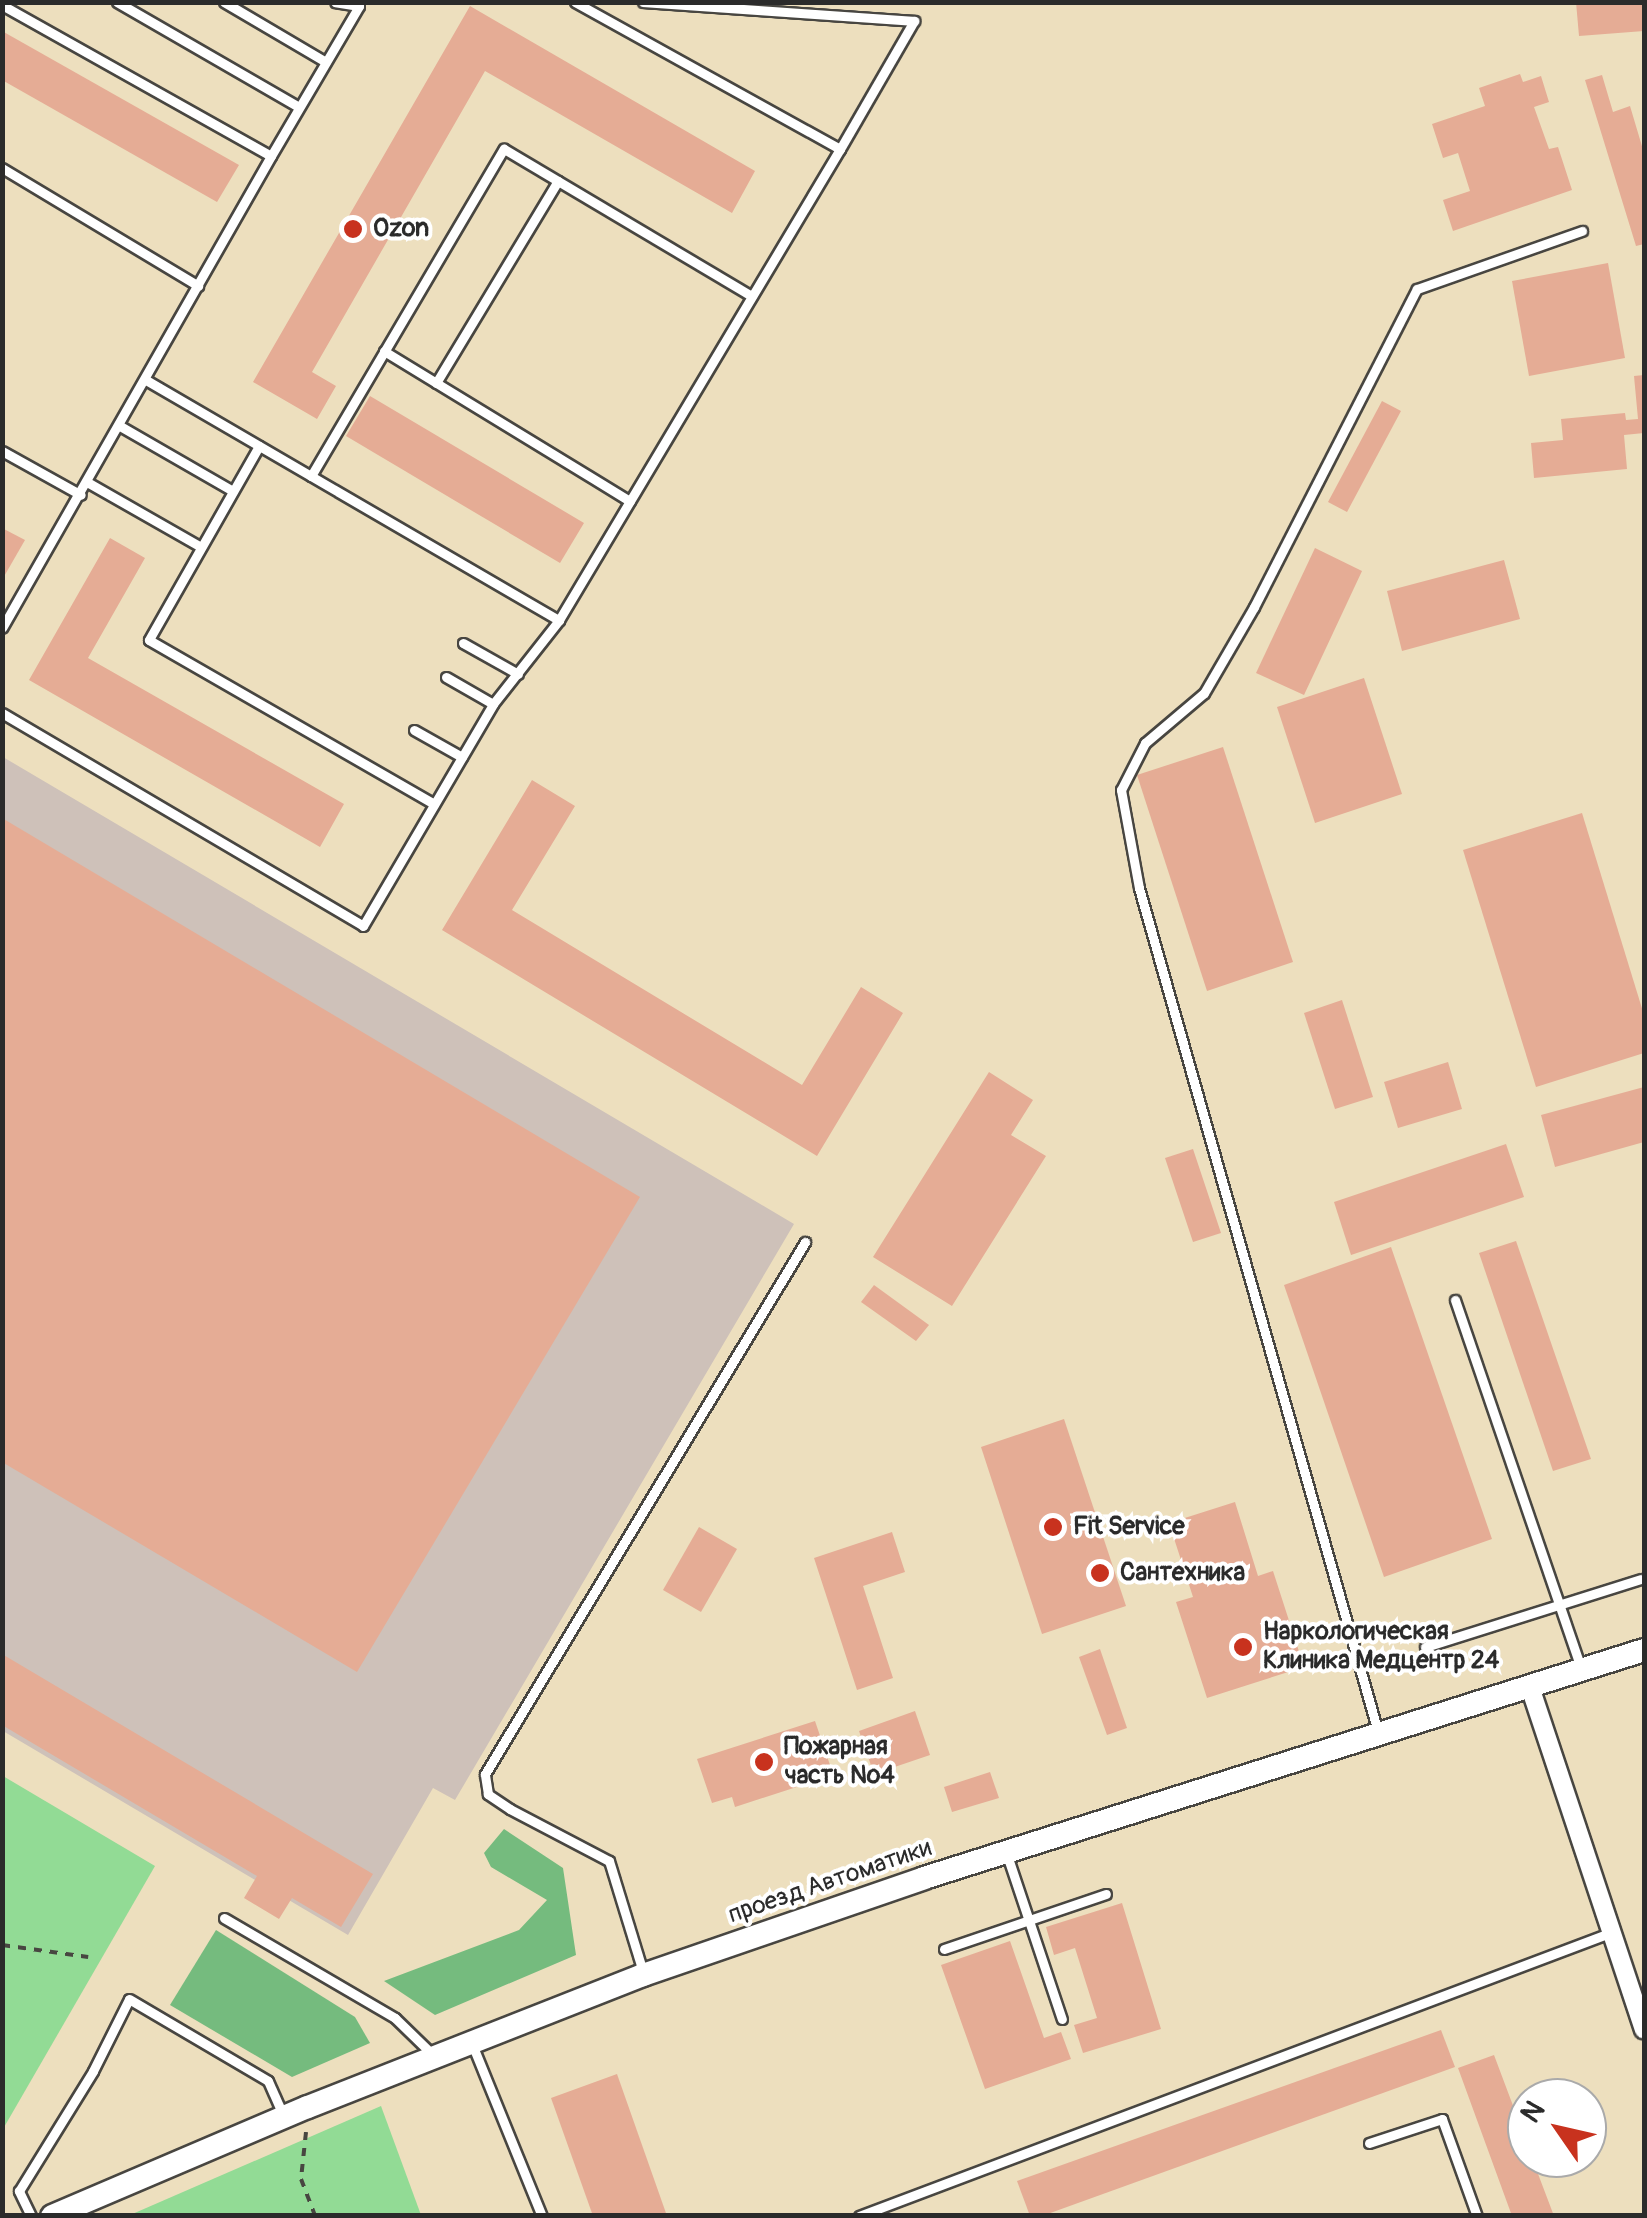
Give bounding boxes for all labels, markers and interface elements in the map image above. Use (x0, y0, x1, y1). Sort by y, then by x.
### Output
place label: Ozon (373, 214, 429, 244)
marker: Ozon (342, 218, 364, 240)
place label: Fit Service (1073, 1512, 1185, 1542)
marker: Fit Service (1042, 1516, 1064, 1538)
place label: Сантехника (1120, 1558, 1245, 1588)
marker: Сантехника (1089, 1562, 1111, 1584)
place label: Наркологическая Клиника Медцентр 24 (1263, 1618, 1499, 1677)
marker: Наркологическая Клиника Медцентр 24 (1232, 1636, 1254, 1658)
place label: Пожарная часть №4 (784, 1733, 895, 1792)
marker: Пожарная часть №4 (753, 1751, 775, 1773)
street label: проезд Автоматики (724, 1833, 936, 1931)
north arrow (1507, 2078, 1607, 2178)
text: N (1514, 2094, 1553, 2130)

